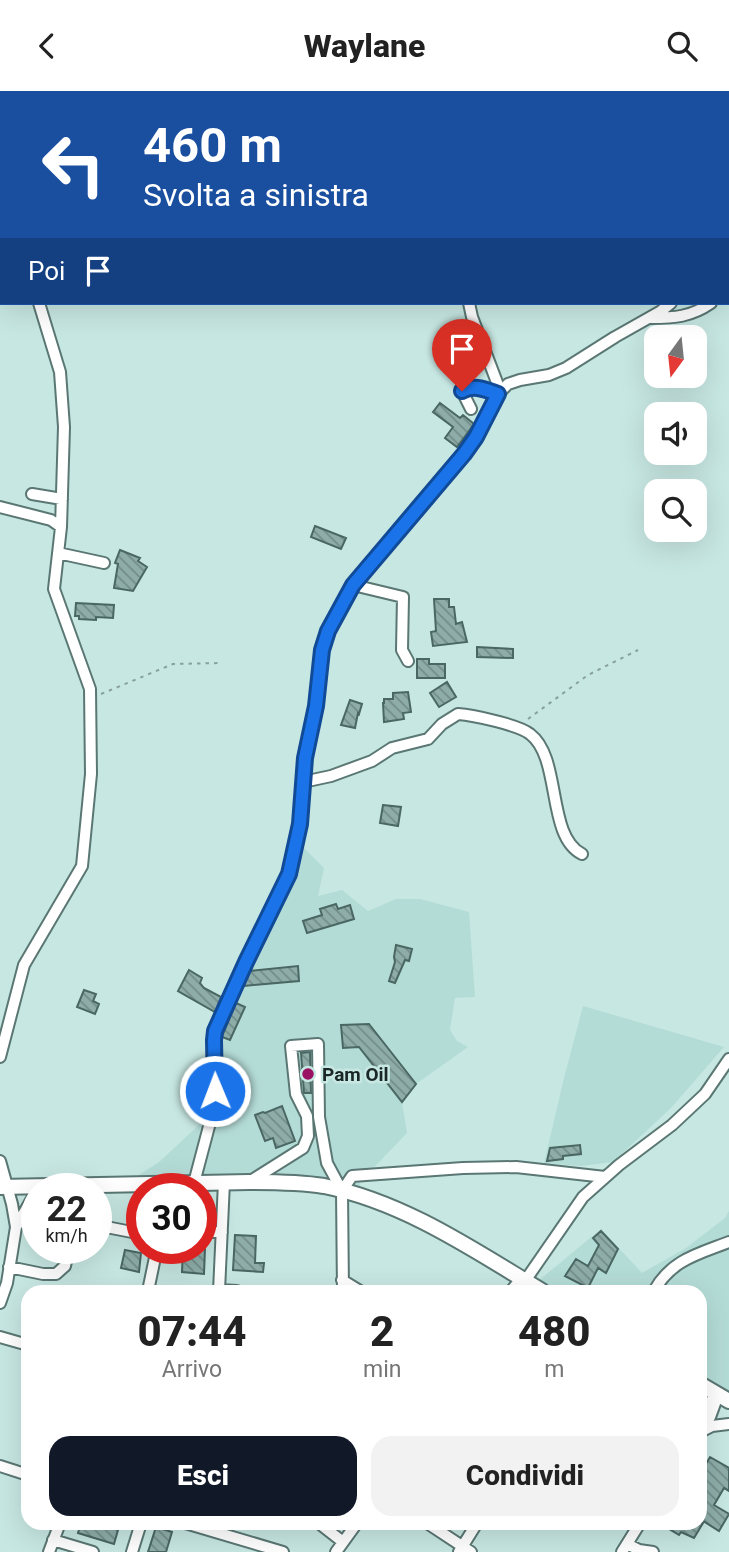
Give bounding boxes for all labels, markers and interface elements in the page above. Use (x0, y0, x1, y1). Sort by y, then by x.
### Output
icon: back (28, 27, 66, 65)
text: Waylane (304, 27, 425, 65)
icon: search (663, 27, 701, 65)
text: 460 m (143, 117, 282, 174)
icon: left (28, 119, 119, 210)
text: Svolta a sinistra (143, 176, 369, 214)
icon: arrive (79, 252, 117, 290)
text: Poi (28, 256, 65, 286)
pin (432, 319, 492, 391)
north arrow (644, 325, 707, 389)
map controls (644, 325, 707, 542)
icon: arrive (443, 330, 481, 368)
button: sound (644, 402, 707, 465)
button: search (644, 479, 707, 542)
position arrow (178, 1054, 252, 1128)
place label: Pam Oil (322, 1063, 389, 1086)
marker: Pam Oil (300, 1066, 316, 1082)
speed limit sign: 30 (126, 1173, 217, 1264)
text: 22 (46, 1189, 87, 1230)
text: km/h (45, 1225, 88, 1246)
text: 07:44 (137, 1307, 247, 1356)
text: 2 (370, 1307, 394, 1356)
text: 480 (518, 1307, 591, 1356)
text: Arrivo (162, 1356, 222, 1383)
text: min (363, 1356, 401, 1383)
text: m (544, 1356, 564, 1383)
button: Esci (49, 1436, 357, 1516)
button: Condividi (371, 1436, 679, 1516)

